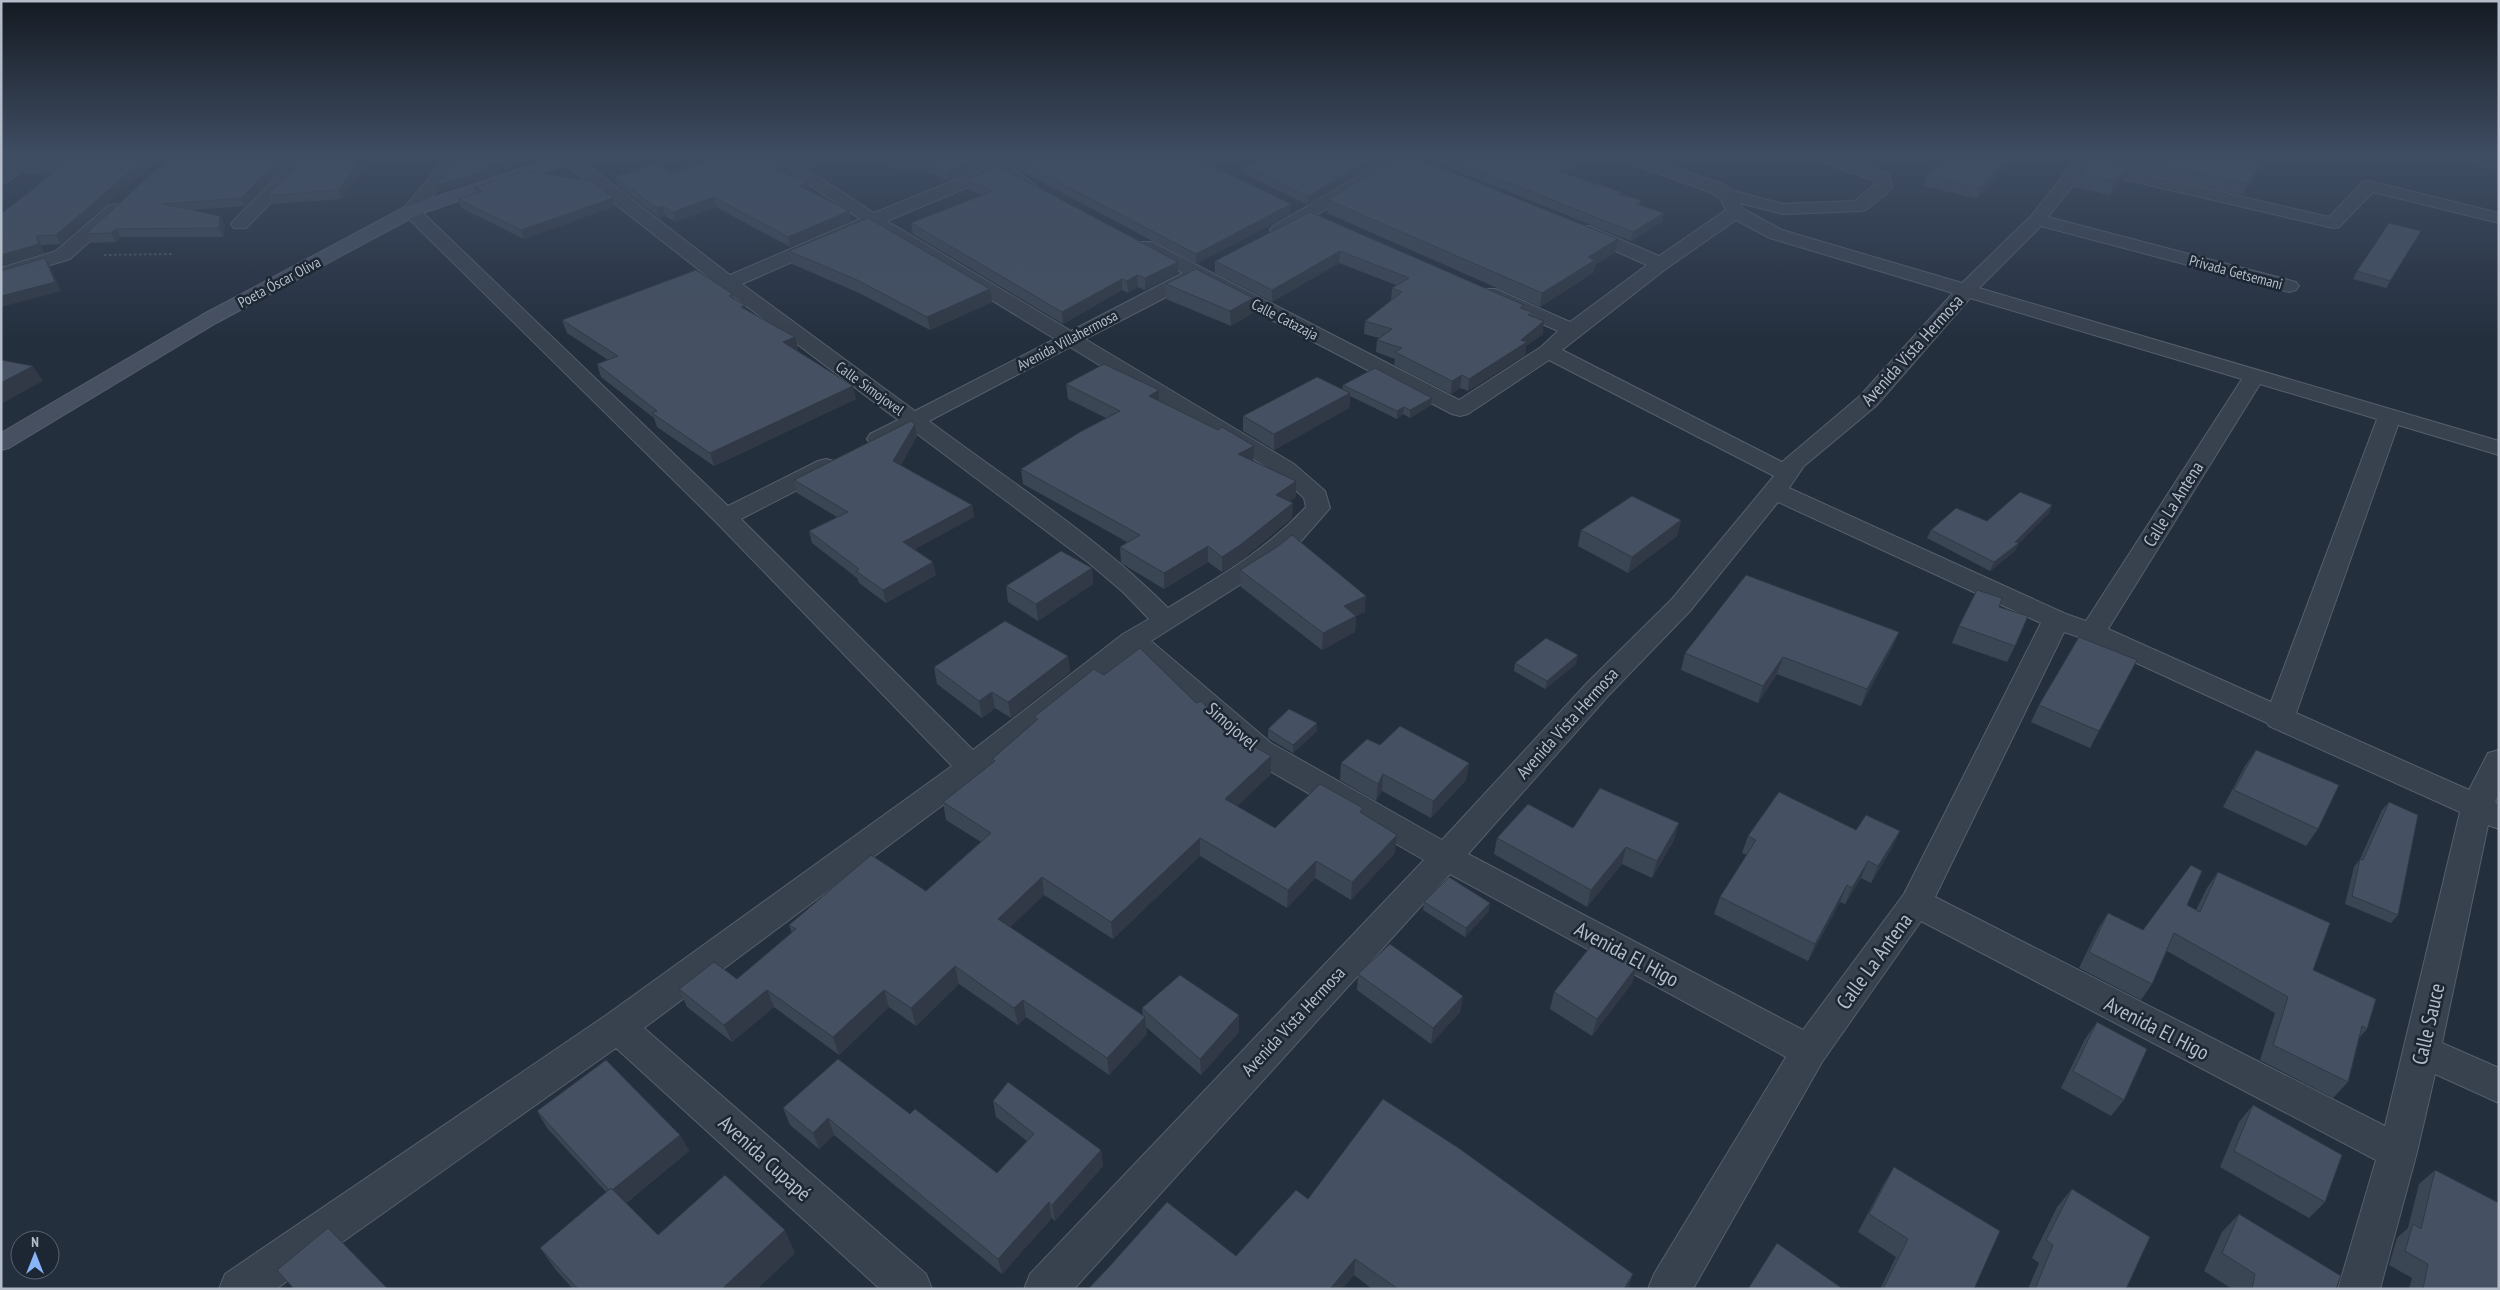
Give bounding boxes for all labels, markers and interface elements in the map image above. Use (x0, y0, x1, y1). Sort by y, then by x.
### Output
street label: Privada Getsemani (2187, 250, 2285, 294)
street label: Poeta Óscar Oliva (234, 252, 324, 312)
street label: Avenida Vista Hermosa (1856, 290, 1968, 410)
street label: Calle Catazaja (1248, 294, 1322, 344)
street label: Avenida Villahermosa (1013, 306, 1121, 374)
street label: Calle Simojovel (832, 357, 908, 419)
street label: Calle La Antena (2138, 457, 2208, 551)
street label: Avenida Vista Hermosa (1511, 663, 1623, 783)
street label: Simojovel (1201, 697, 1263, 755)
street label: Calle La Antena (1830, 908, 1918, 1014)
street label: Avenida El Higo (1570, 915, 1684, 993)
street label: Avenida Vista Hermosa (1236, 961, 1350, 1081)
street label: Calle Sauce (2406, 981, 2450, 1067)
street label: Avenida El Higo (2100, 990, 2214, 1066)
street label: Avenida Cupapé (713, 1109, 817, 1207)
north arrow (10, 1230, 60, 1280)
text: N (31, 1233, 39, 1251)

